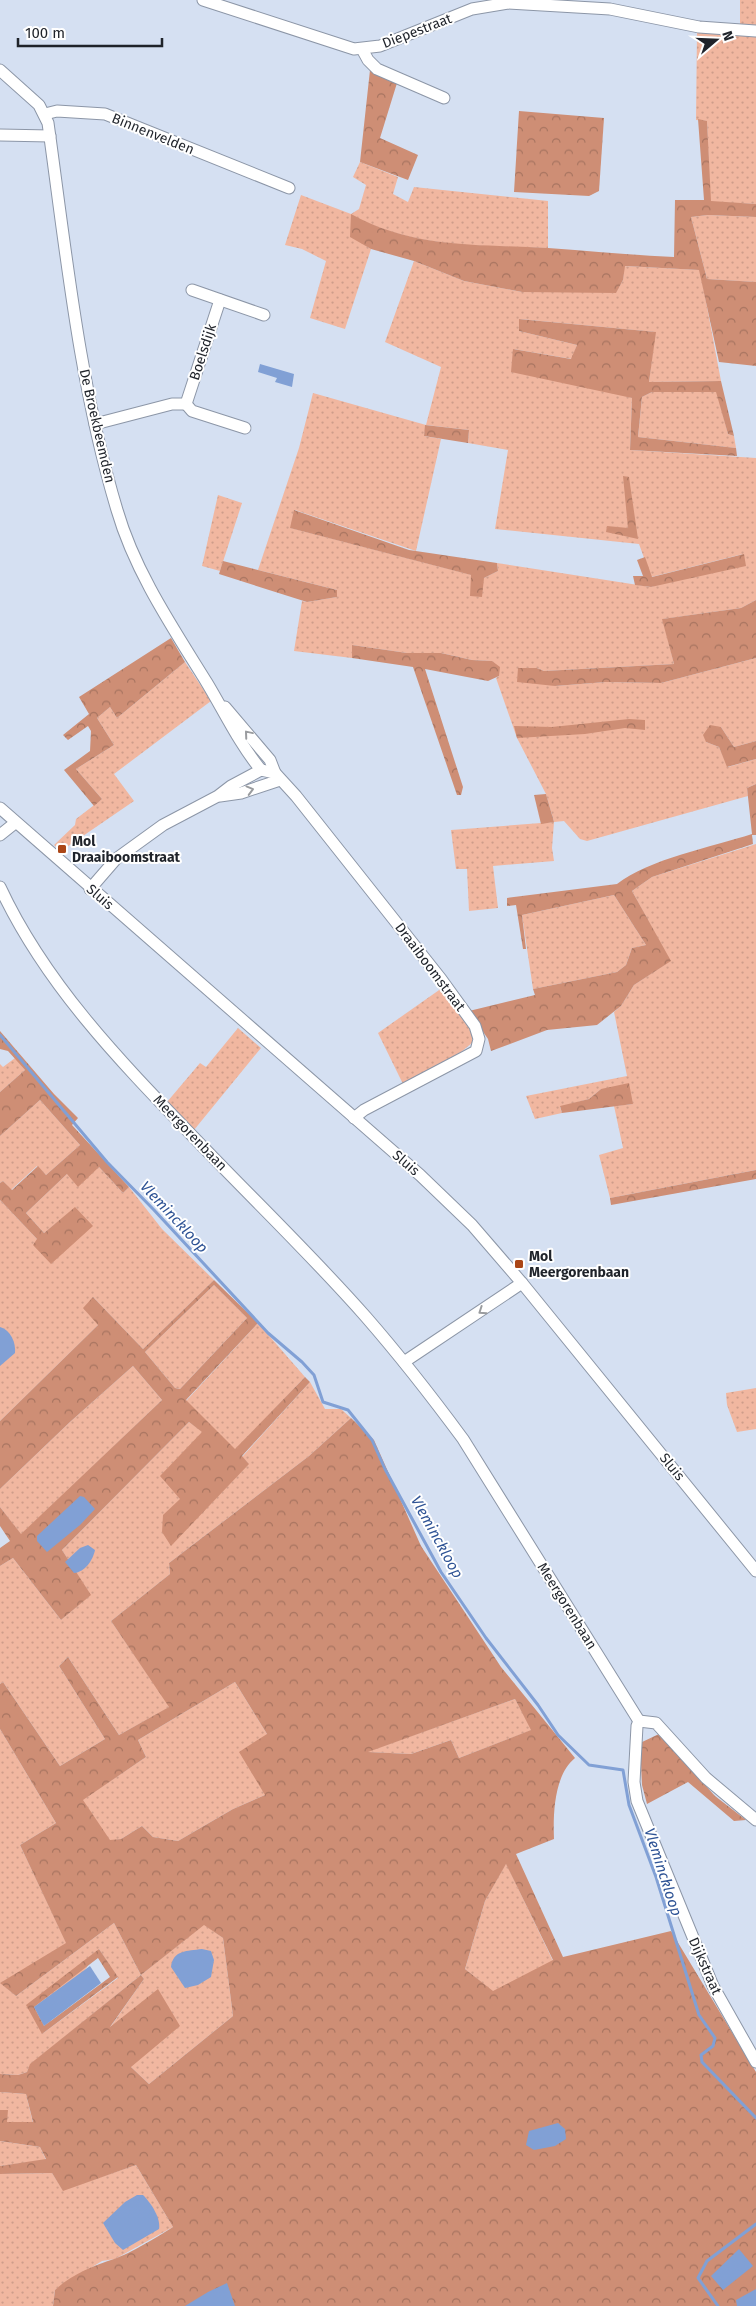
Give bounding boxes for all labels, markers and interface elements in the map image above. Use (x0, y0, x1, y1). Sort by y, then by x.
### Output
street label: Diepestraat (380, 10, 455, 52)
scale bar (18, 15, 161, 47)
north arrow (691, 15, 741, 65)
text: 100 m (25, 24, 65, 42)
text: N (718, 29, 737, 43)
street label: Binnenvelden (109, 110, 197, 158)
street label: Boelsdijk (186, 321, 220, 382)
street label: De Broekbeemden (76, 367, 118, 485)
one-way arrow (245, 730, 254, 739)
one-way arrow (245, 786, 253, 796)
place label: Mol Draaiboomstraat (72, 833, 181, 866)
marker: Mol Draaiboomstraat (56, 843, 68, 855)
street label: Sluis (83, 881, 117, 914)
street label: Draaiboomstraat (391, 919, 469, 1015)
street label: Meergorenbaan (150, 1092, 230, 1174)
street label: Sluis (389, 1147, 423, 1180)
water label: Vleminckloop (136, 1177, 212, 1257)
place label: Mol Meergorenbaan (529, 1248, 629, 1281)
marker: Mol Meergorenbaan (513, 1258, 525, 1270)
one-way arrow (478, 1304, 487, 1314)
street label: Sluis (656, 1450, 688, 1485)
water label: Vleminckloop (407, 1493, 467, 1581)
street label: Meergorenbaan (534, 1560, 600, 1652)
water label: Vleminckloop (640, 1826, 686, 1918)
street label: Dijkstraat (685, 1935, 725, 1998)

